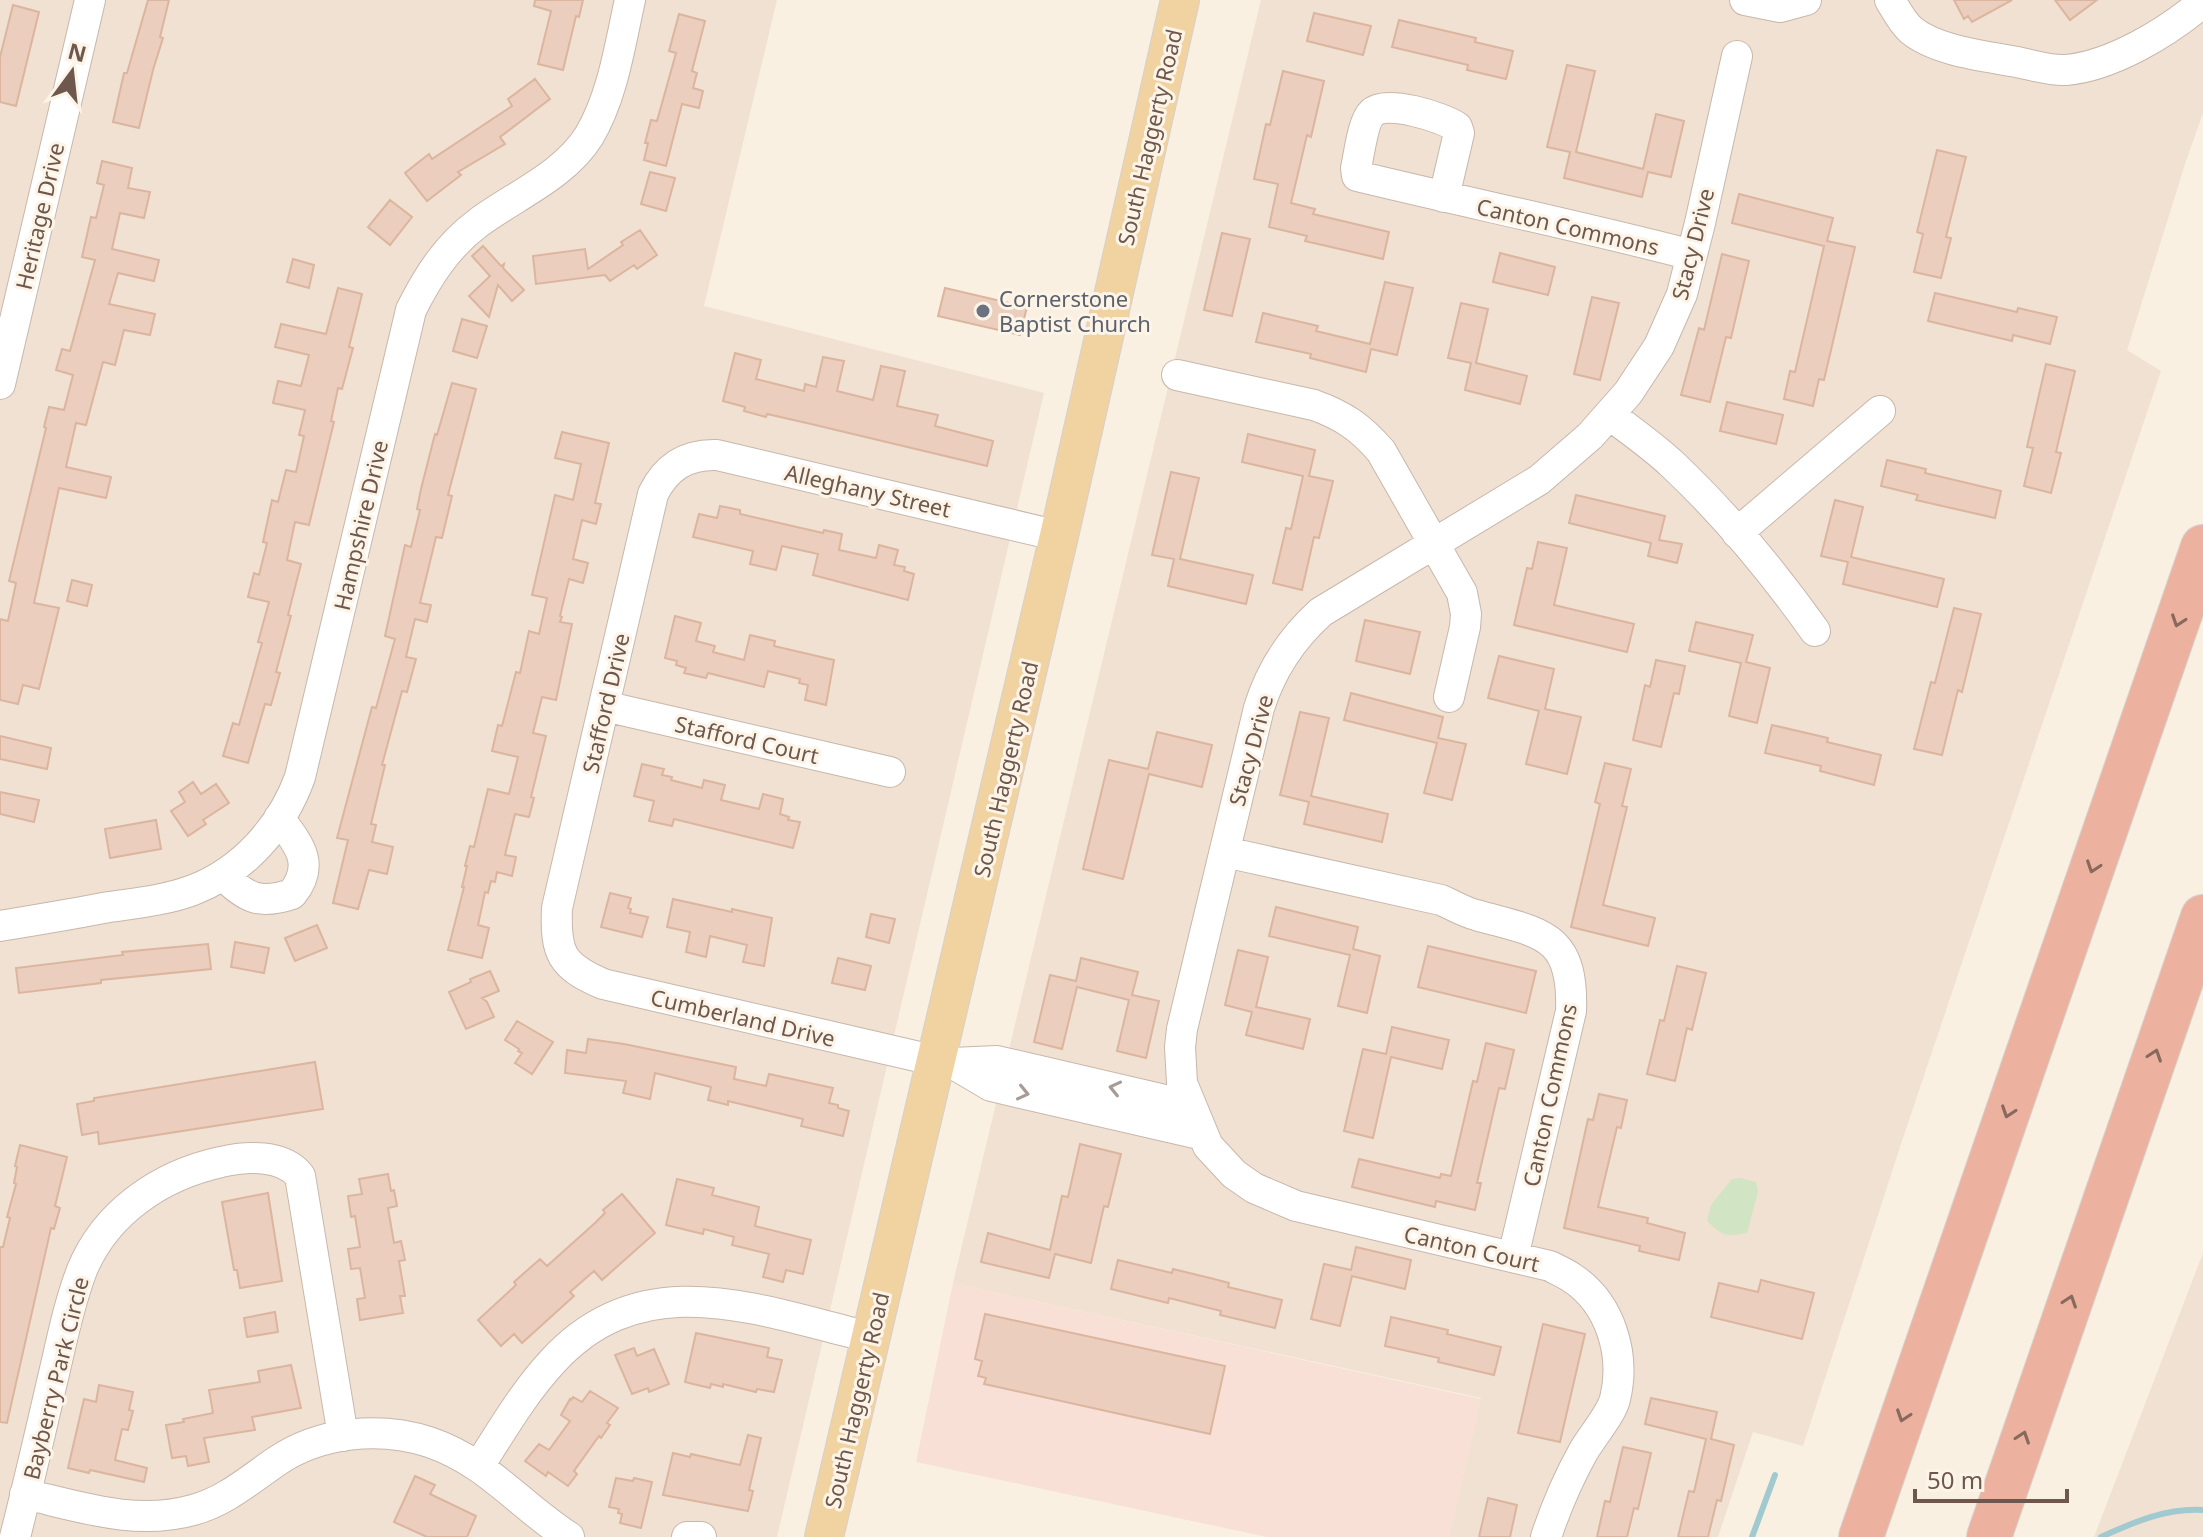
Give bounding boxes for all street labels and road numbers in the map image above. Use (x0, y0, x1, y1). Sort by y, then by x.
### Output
street label: South Haggerty Road (1110, 26, 1188, 248)
street label: Heritage Drive (8, 140, 70, 292)
street label: Stacy Drive (1664, 185, 1720, 303)
street label: Canton Commons (1474, 190, 1662, 262)
street label: Hampshire Drive (326, 437, 394, 613)
street label: Alleghany Street (782, 456, 954, 524)
street label: Stafford Drive (574, 630, 636, 776)
street label: South Haggerty Road (966, 658, 1044, 880)
street label: Stacy Drive (1221, 691, 1279, 809)
street label: Stafford Court (672, 708, 822, 770)
street label: Cumberland Drive (648, 981, 838, 1053)
street label: Canton Commons (1515, 1001, 1583, 1189)
street label: Canton Court (1401, 1218, 1543, 1278)
street label: Bayberry Park Circle (15, 1273, 95, 1483)
street label: South Haggerty Road (817, 1289, 895, 1511)

